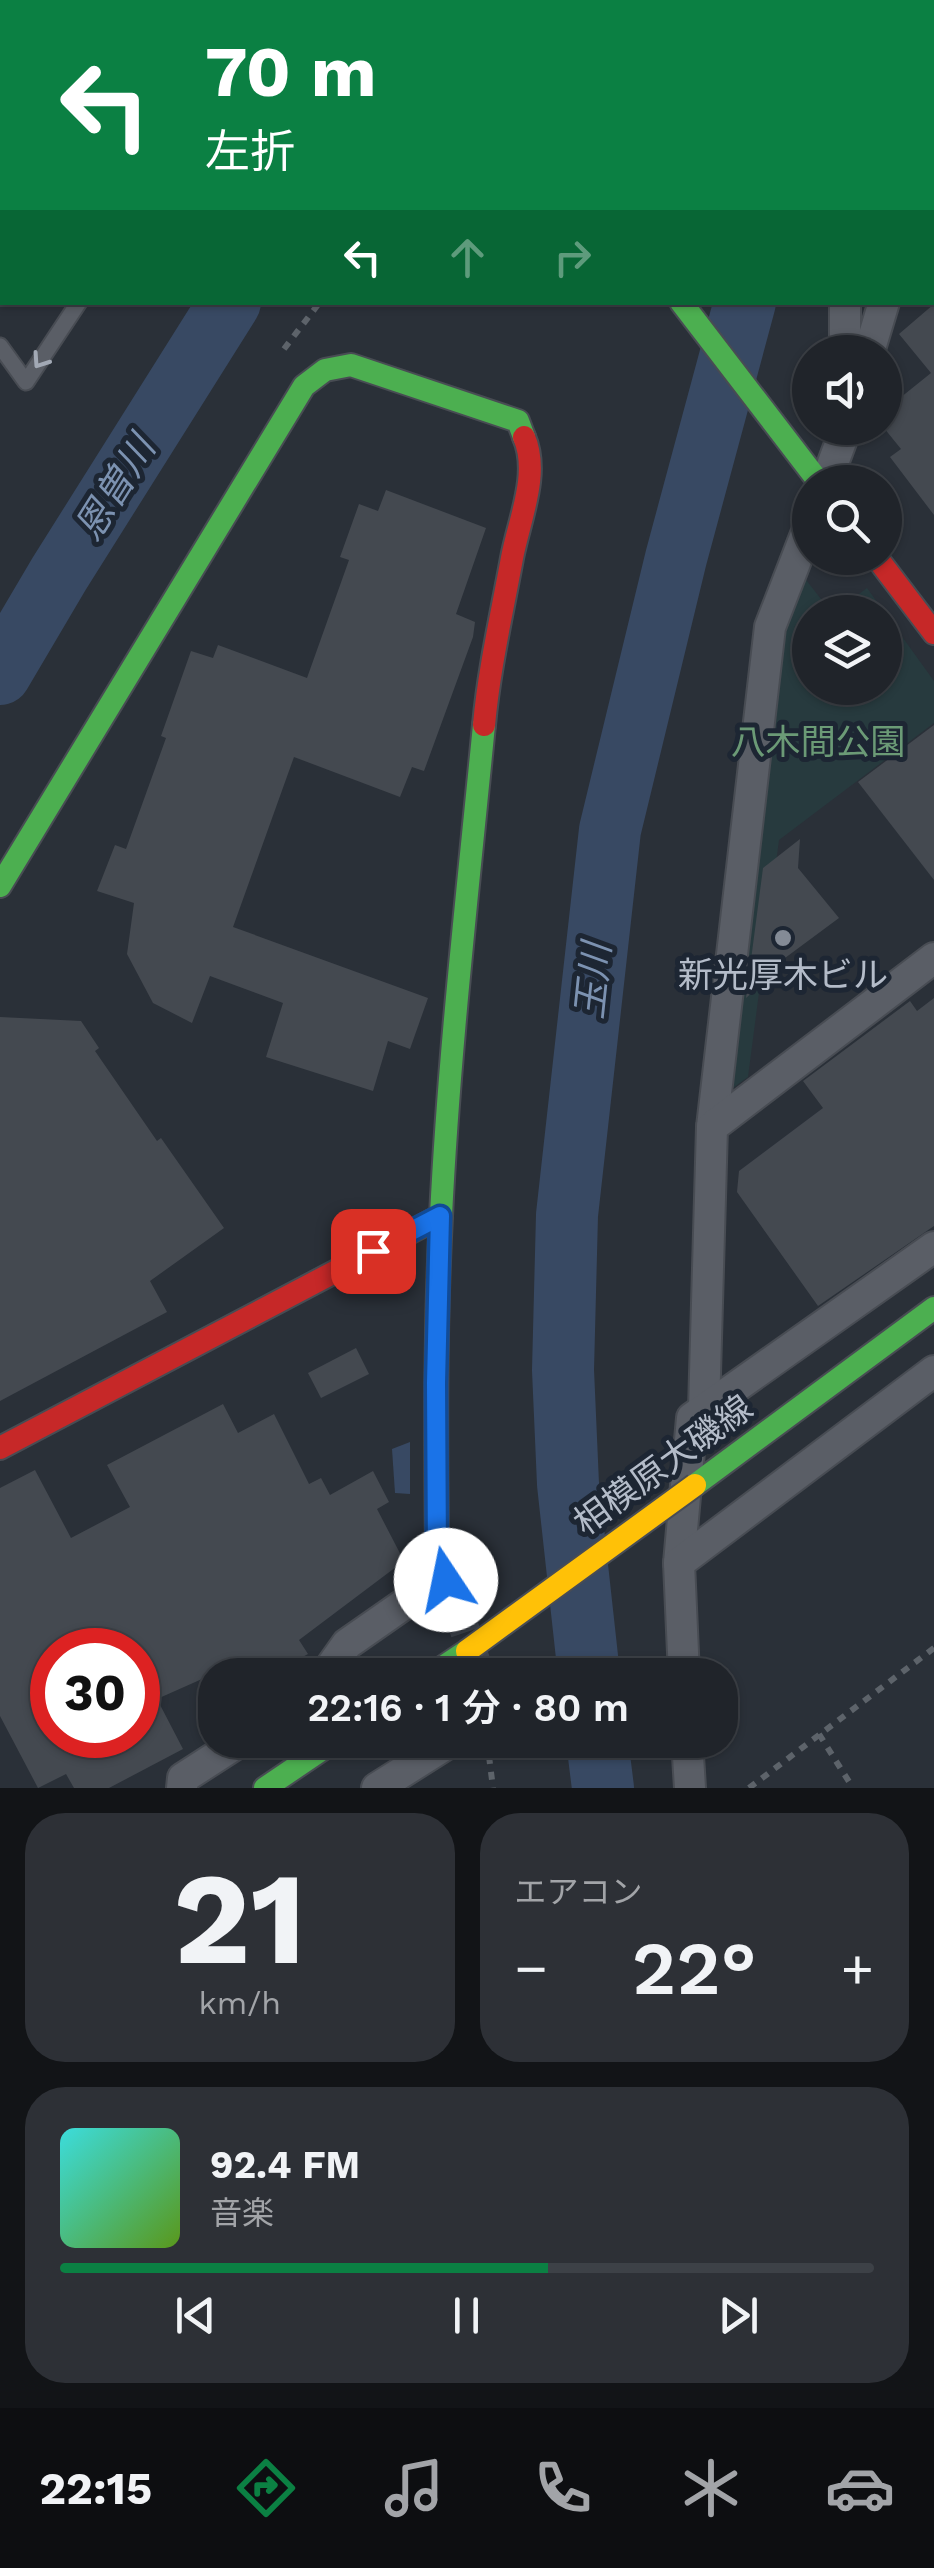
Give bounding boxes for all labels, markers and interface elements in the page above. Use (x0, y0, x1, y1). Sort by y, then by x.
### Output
text: 70 m (205, 31, 377, 113)
icon: left (40, 40, 170, 170)
text: 左折 (205, 125, 295, 178)
icon: left (335, 230, 390, 285)
icon: ahead (440, 230, 495, 285)
icon: right (545, 230, 600, 285)
map controls (792, 335, 902, 705)
button: sound (792, 335, 902, 445)
one-way arrow (34, 350, 53, 368)
water label: 恩曽川 (66, 425, 166, 548)
button: search (792, 465, 902, 575)
button: layers (792, 595, 902, 705)
park label: 八木間公園 (730, 721, 906, 763)
marker: 新光厚木ビル (772, 927, 794, 949)
water label: 玉川 (567, 937, 619, 1021)
place label: 新光厚木ビル (678, 954, 888, 996)
pin (331, 1209, 416, 1294)
icon: arrive (346, 1224, 401, 1279)
street label: 相模原大磯線 (566, 1386, 760, 1544)
position arrow (394, 1528, 498, 1632)
speed limit sign: 30 (30, 1628, 160, 1758)
text: 22:16 · 1 分 · 80 m (307, 1686, 629, 1730)
text: 21 (173, 1842, 307, 1995)
text: エアコン (515, 1873, 643, 1911)
text: 22° (632, 1924, 757, 2012)
text: − (515, 1936, 548, 2000)
text: + (841, 1936, 874, 2000)
text: km/h (199, 1984, 281, 2022)
text: 92.4 FM (210, 2143, 360, 2187)
text: 音楽 (210, 2194, 274, 2232)
icon: previous (168, 2288, 223, 2343)
icon: pause (439, 2288, 494, 2343)
icon: next (711, 2288, 766, 2343)
icon: directions (231, 2453, 301, 2523)
icon: music (379, 2453, 449, 2523)
icon: phone (528, 2453, 598, 2523)
icon: climate (676, 2453, 746, 2523)
icon: car (825, 2453, 895, 2523)
text: 22:15 (39, 2462, 152, 2515)

